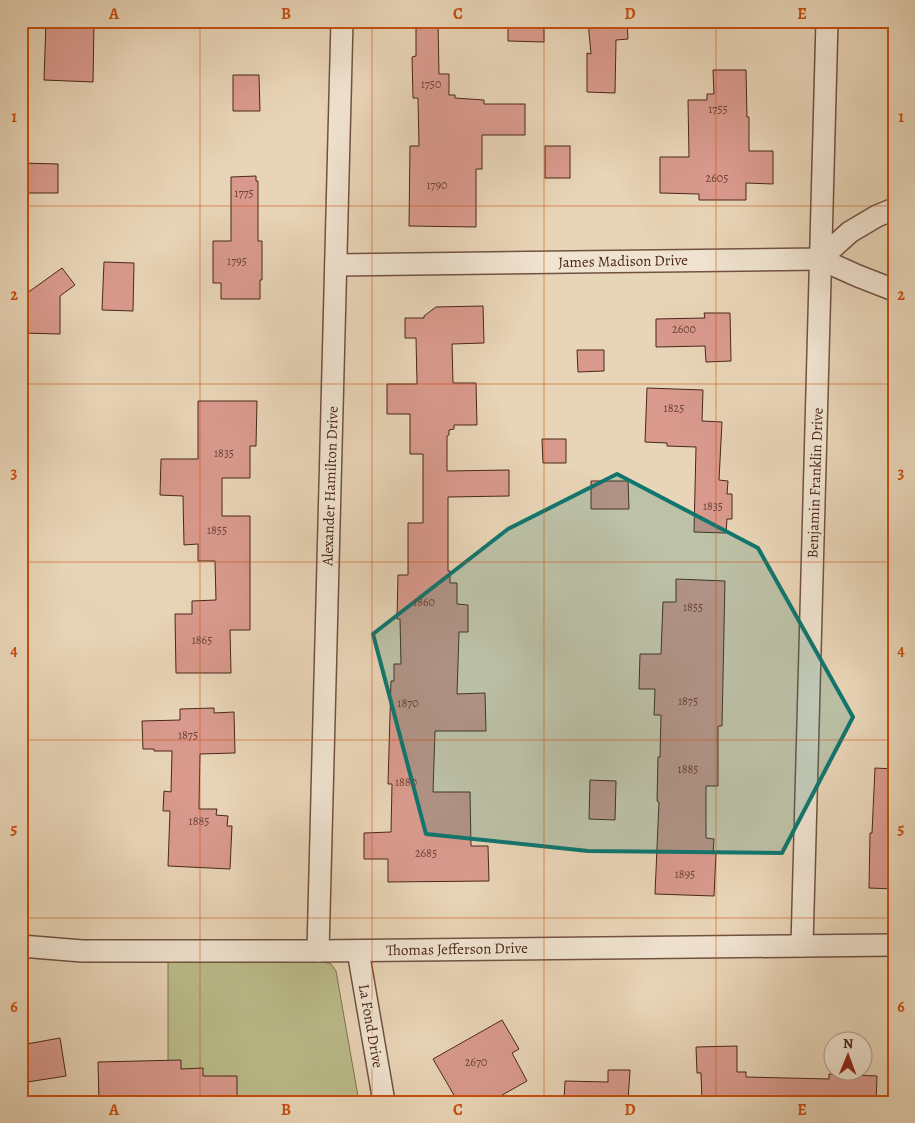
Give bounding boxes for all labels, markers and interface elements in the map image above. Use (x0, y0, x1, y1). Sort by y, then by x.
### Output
text: A (108, 3, 120, 25)
text: B (281, 3, 291, 25)
text: C (453, 3, 463, 25)
text: D (624, 3, 636, 25)
text: E (797, 3, 807, 25)
house number: 1750 (421, 76, 441, 92)
house number: 1755 (708, 101, 728, 117)
text: 1 (11, 106, 17, 128)
text: 1 (898, 106, 904, 128)
house number: 2605 (706, 170, 728, 186)
house number: 1790 (426, 177, 448, 193)
house number: 1775 (234, 185, 254, 201)
street label: James Madison Drive (558, 250, 688, 272)
house number: 1795 (227, 253, 247, 269)
text: 2 (10, 284, 18, 306)
text: 2 (897, 284, 905, 306)
house number: 2600 (672, 321, 696, 337)
house number: 1825 (664, 400, 684, 416)
street label: Alexander Hamilton Drive (317, 406, 343, 567)
street label: Benjamin Franklin Drive (802, 407, 828, 559)
house number: 1835 (214, 445, 234, 461)
text: 3 (11, 462, 18, 484)
text: 3 (898, 462, 905, 484)
house number: 1835 (703, 498, 723, 514)
house number: 1855 (207, 522, 227, 538)
house number: 1860 (413, 594, 435, 610)
house number: 1855 (683, 599, 703, 615)
house number: 1865 (192, 632, 212, 648)
text: 4 (10, 640, 18, 662)
text: 4 (897, 640, 905, 662)
house number: 1875 (678, 693, 698, 709)
house number: 1870 (397, 695, 419, 711)
house number: 1875 (178, 727, 198, 743)
house number: 1885 (678, 761, 698, 777)
house number: 1880 (395, 774, 417, 790)
house number: 1885 (189, 813, 209, 829)
text: 5 (11, 818, 18, 840)
text: 5 (898, 818, 905, 840)
house number: 2685 (415, 845, 437, 861)
house number: 1895 (675, 866, 695, 882)
street label: Thomas Jefferson Drive (386, 938, 528, 960)
street label: La Fond Drive (354, 982, 388, 1070)
text: 6 (10, 996, 18, 1018)
text: 6 (897, 996, 905, 1018)
north arrow (822, 1030, 872, 1080)
text: N (843, 1034, 853, 1053)
house number: 2670 (465, 1054, 487, 1070)
text: A (108, 1099, 120, 1121)
text: B (281, 1099, 291, 1121)
text: C (453, 1099, 463, 1121)
text: D (624, 1099, 636, 1121)
text: E (797, 1099, 807, 1121)

